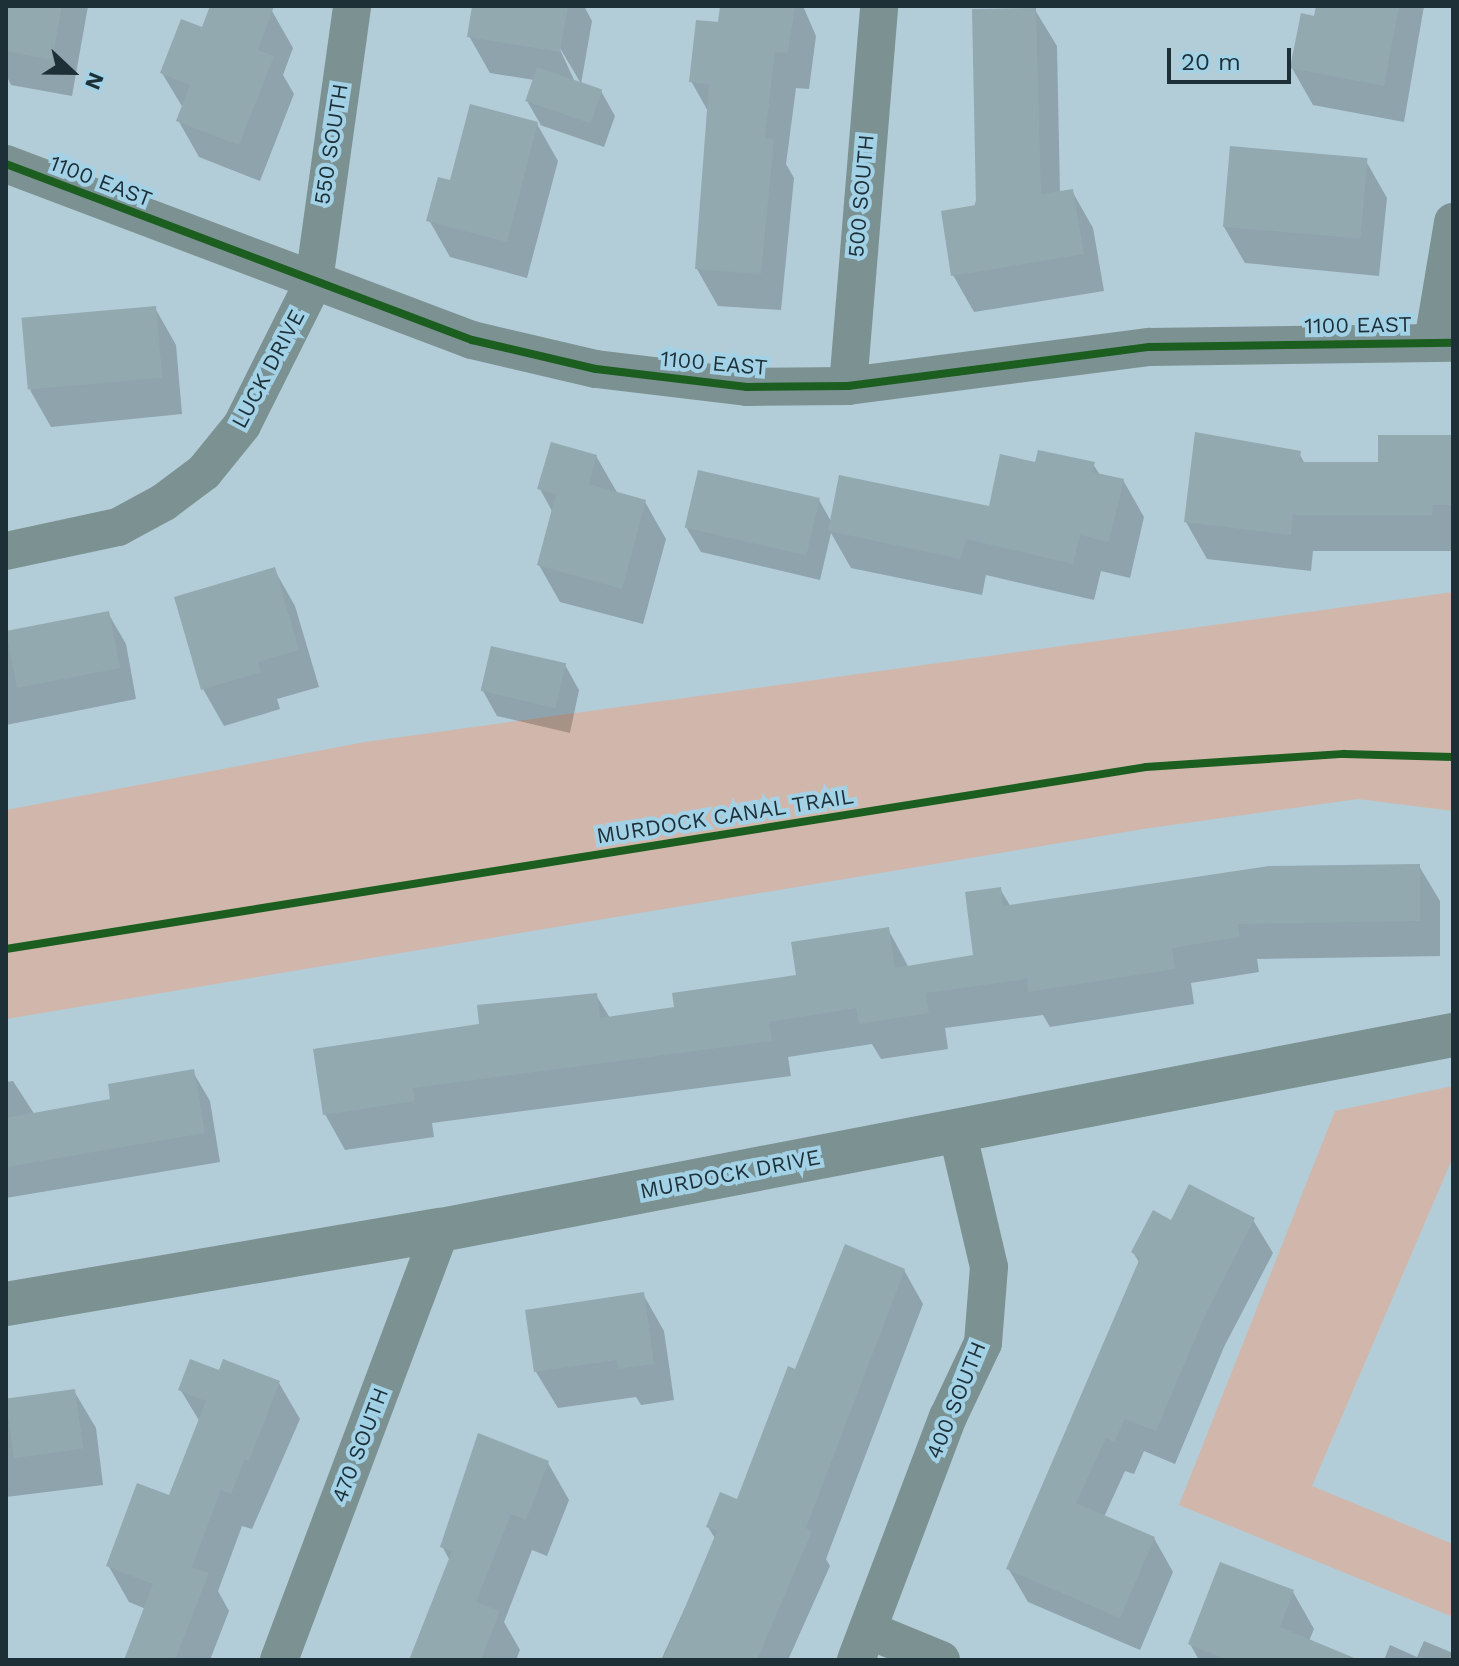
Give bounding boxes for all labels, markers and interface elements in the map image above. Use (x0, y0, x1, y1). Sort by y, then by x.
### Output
north arrow (32, 32, 112, 112)
scale bar (1171, 32, 1295, 82)
text: 20 m (1181, 48, 1241, 76)
text: N (80, 69, 109, 93)
street label: 550 SOUTH (308, 82, 354, 206)
street label: 500 SOUTH (842, 133, 880, 259)
street label: 1100 EAST (46, 149, 156, 213)
street label: LUCK DRIVE (226, 305, 310, 433)
street label: 1100 EAST (1304, 311, 1412, 339)
street label: 1100 EAST (659, 345, 769, 381)
street label: MURDOCK CANAL TRAIL (594, 783, 856, 849)
street label: MURDOCK DRIVE (637, 1144, 823, 1204)
street label: 400 SOUTH (921, 1338, 991, 1462)
street label: 470 SOUTH (326, 1384, 394, 1506)

